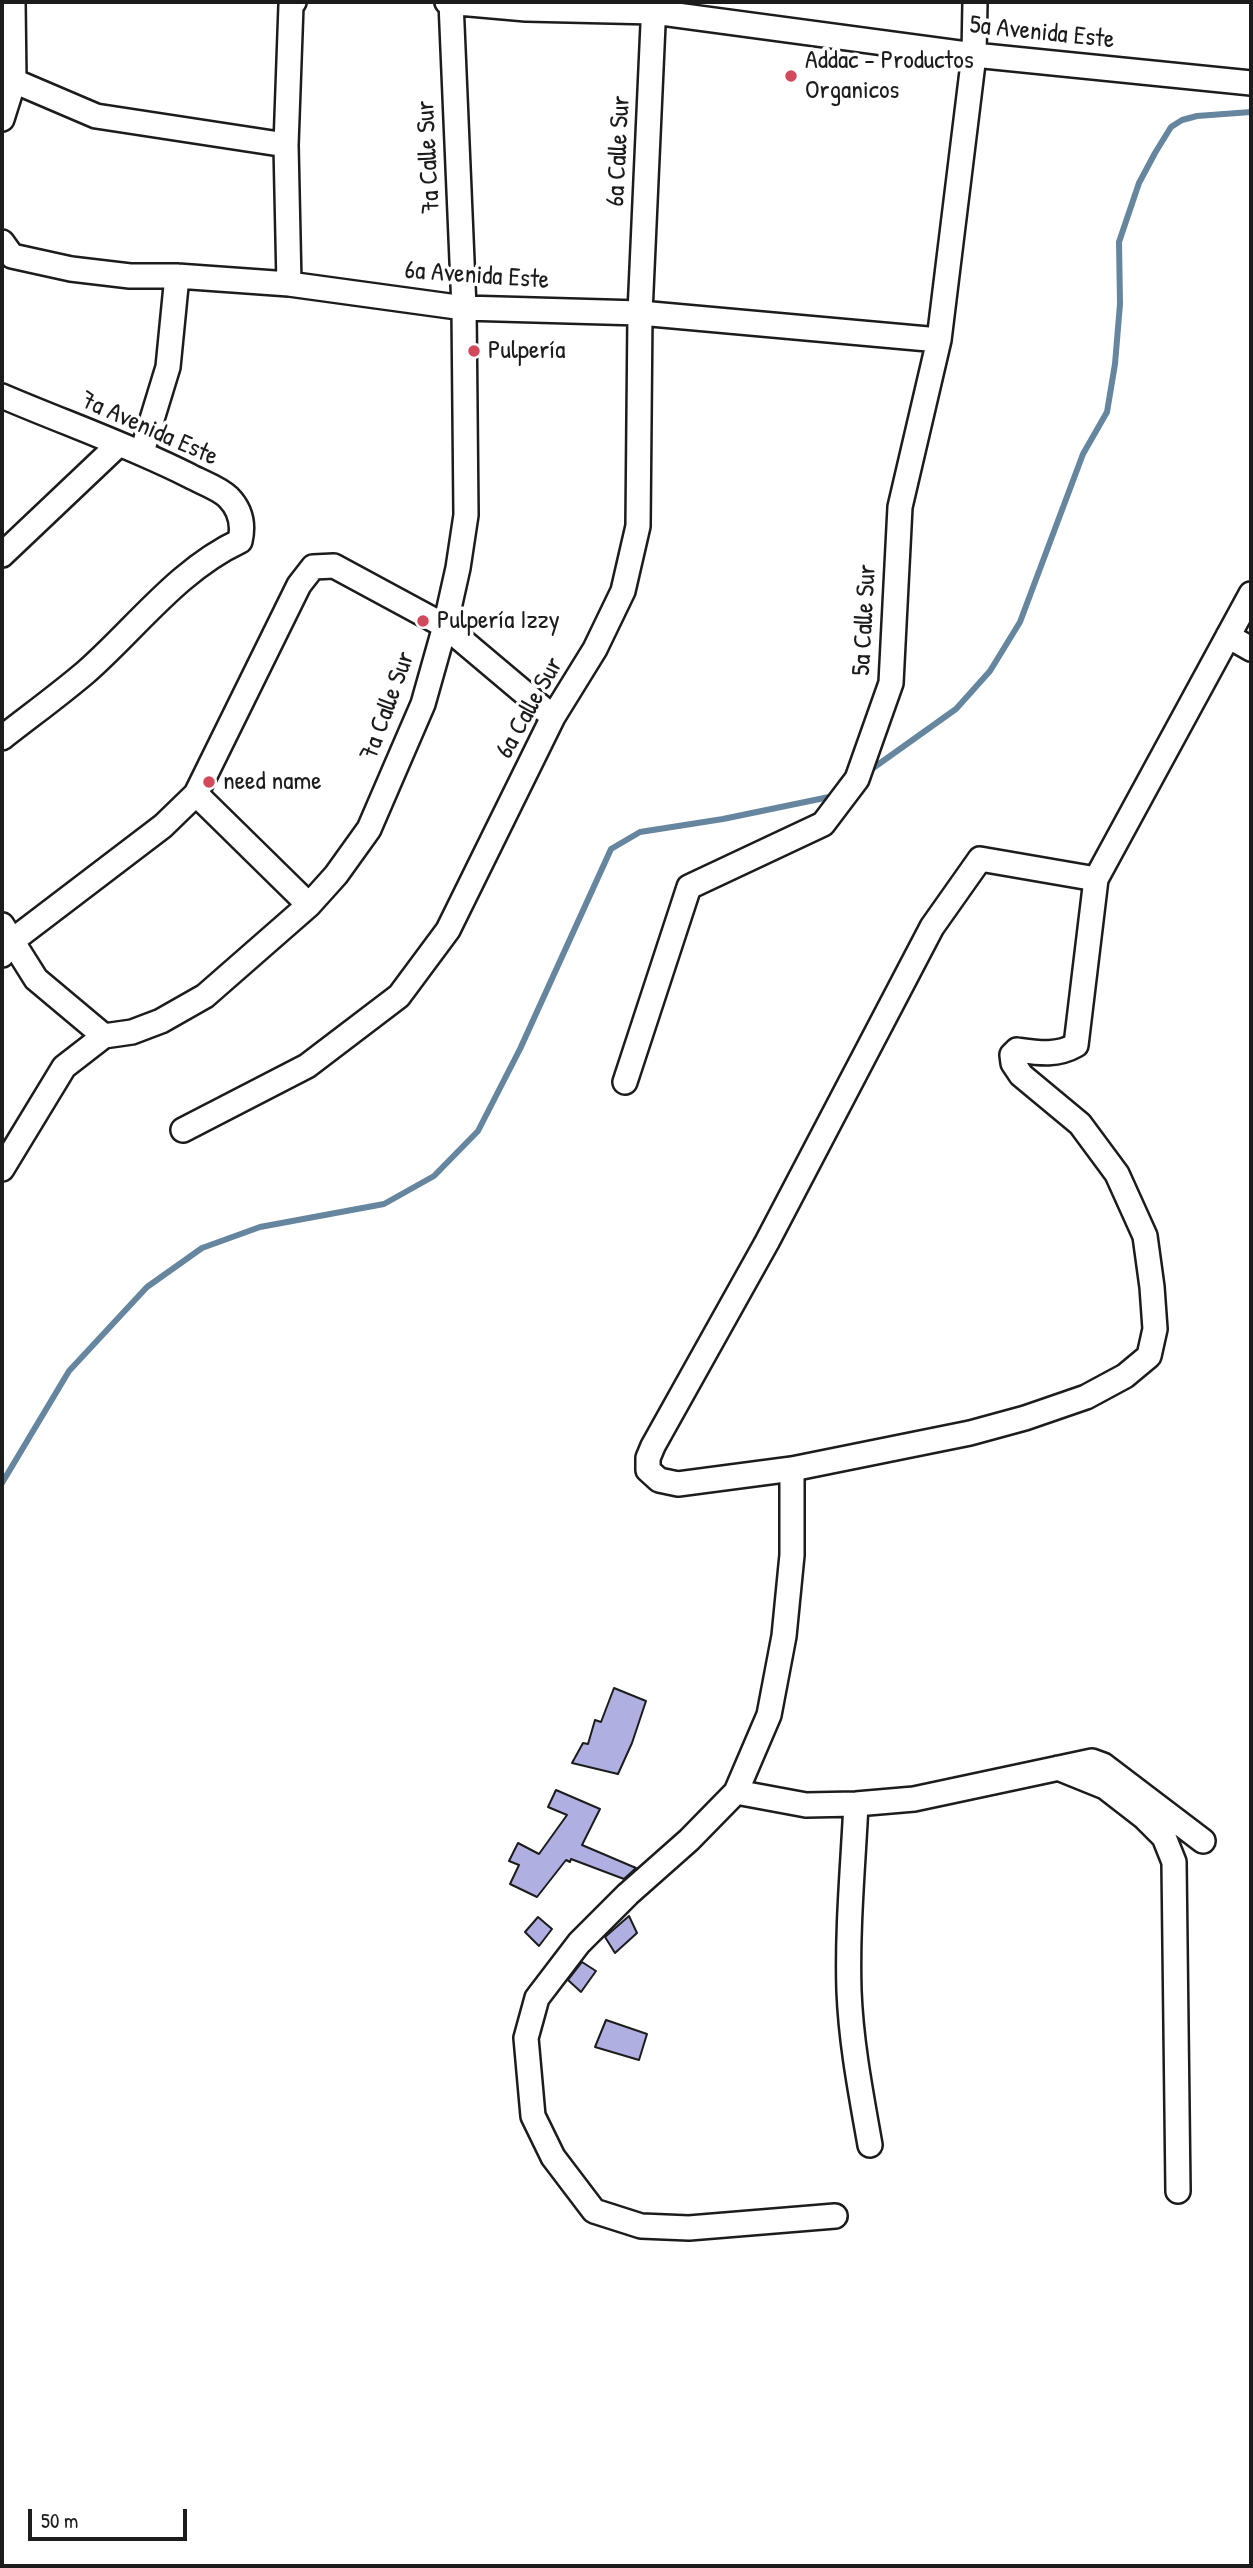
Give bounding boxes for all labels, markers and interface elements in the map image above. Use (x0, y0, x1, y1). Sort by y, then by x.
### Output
street label: 5a Avenida Este (968, 10, 1116, 56)
place label: Addac - Productos Organicos (805, 45, 974, 106)
marker: Addac - Productos Organicos (783, 68, 799, 84)
street label: 6a Calle Sur (601, 95, 637, 207)
street label: 7a Calle Sur (410, 100, 448, 214)
street label: 6a Avenida Este (404, 255, 550, 297)
place label: Pulpería (488, 335, 565, 367)
marker: Pulpería (466, 343, 482, 359)
street label: 7a Avenida Este (75, 385, 223, 473)
street label: 5a Calle Sur (847, 564, 883, 676)
place label: Pulpería Izzy (437, 605, 560, 637)
marker: Pulpería Izzy (415, 613, 431, 629)
street label: 7a Calle Sur (354, 647, 422, 765)
street label: 6a Calle Sur (489, 652, 571, 764)
place label: need name (223, 766, 322, 798)
marker: need name (201, 774, 217, 790)
scale bar (32, 2494, 191, 2538)
text: 50 m (41, 2506, 78, 2535)

